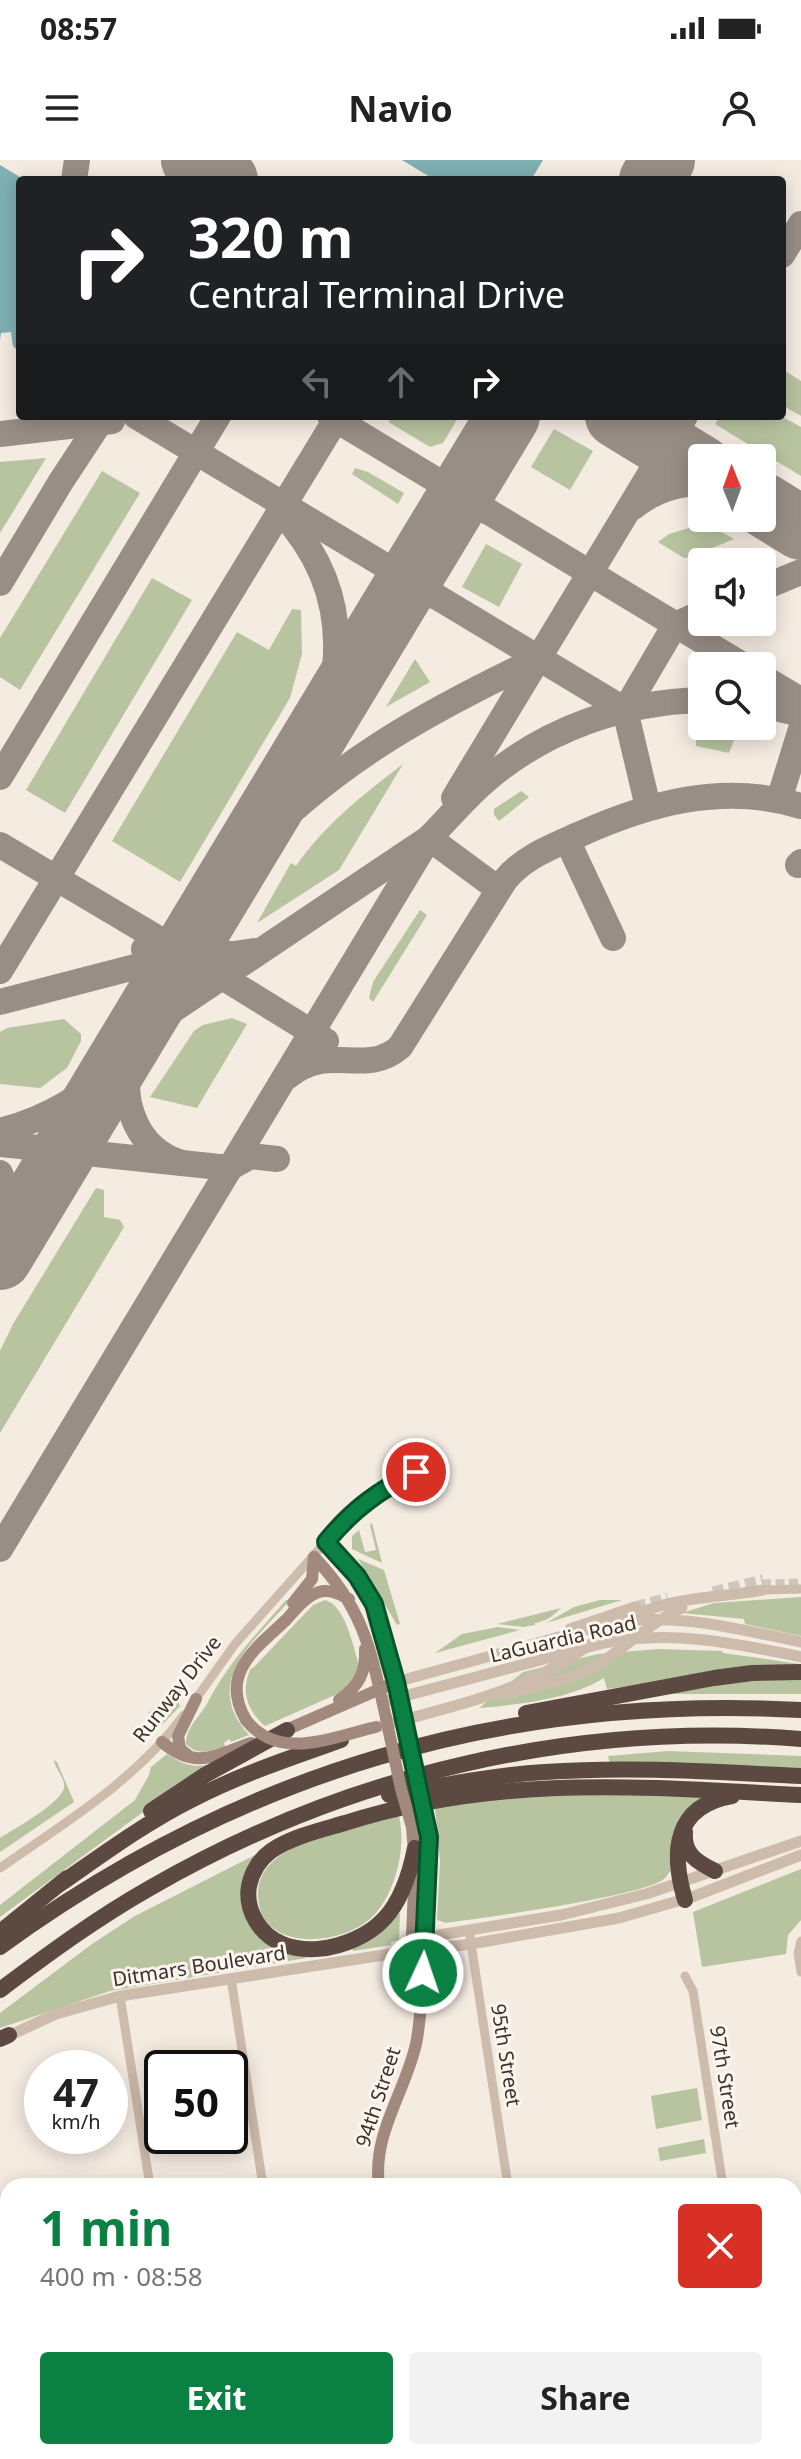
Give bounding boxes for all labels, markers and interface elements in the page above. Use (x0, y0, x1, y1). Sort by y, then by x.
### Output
text: 08:57 (40, 8, 117, 49)
text: Navio (348, 84, 453, 133)
icon: menu (40, 86, 84, 130)
icon: person (717, 86, 761, 130)
text: 320 m (188, 198, 353, 274)
icon: right (56, 208, 160, 312)
text: Central Terminal Drive (188, 270, 565, 319)
icon: left (295, 360, 339, 404)
icon: ahead (379, 360, 423, 404)
icon: right (463, 360, 507, 404)
north arrow (688, 444, 776, 532)
map controls (688, 444, 776, 740)
button: sound (688, 548, 776, 636)
button: search (688, 652, 776, 740)
pin (382, 1438, 450, 1506)
icon: arrive (394, 1450, 438, 1494)
street label: LaGuardia Road (487, 1609, 639, 1668)
street label: Runway Drive (126, 1630, 227, 1748)
position arrow (381, 1931, 465, 2015)
street label: Ditmars Boulevard (110, 1938, 287, 1993)
street label: 95th Street (485, 2002, 528, 2108)
street label: 97th Street (704, 2024, 747, 2130)
street label: 94th Street (349, 2043, 406, 2150)
speed limit sign: 50 (144, 2050, 248, 2154)
text: 47 (53, 2064, 99, 2119)
text: km/h (51, 2108, 101, 2135)
text: 1 min (40, 2195, 172, 2260)
button: close (678, 2204, 762, 2288)
text: 400 m · 08:58 (40, 2258, 203, 2294)
button: Exit (40, 2352, 393, 2444)
button: Share (409, 2352, 762, 2444)

